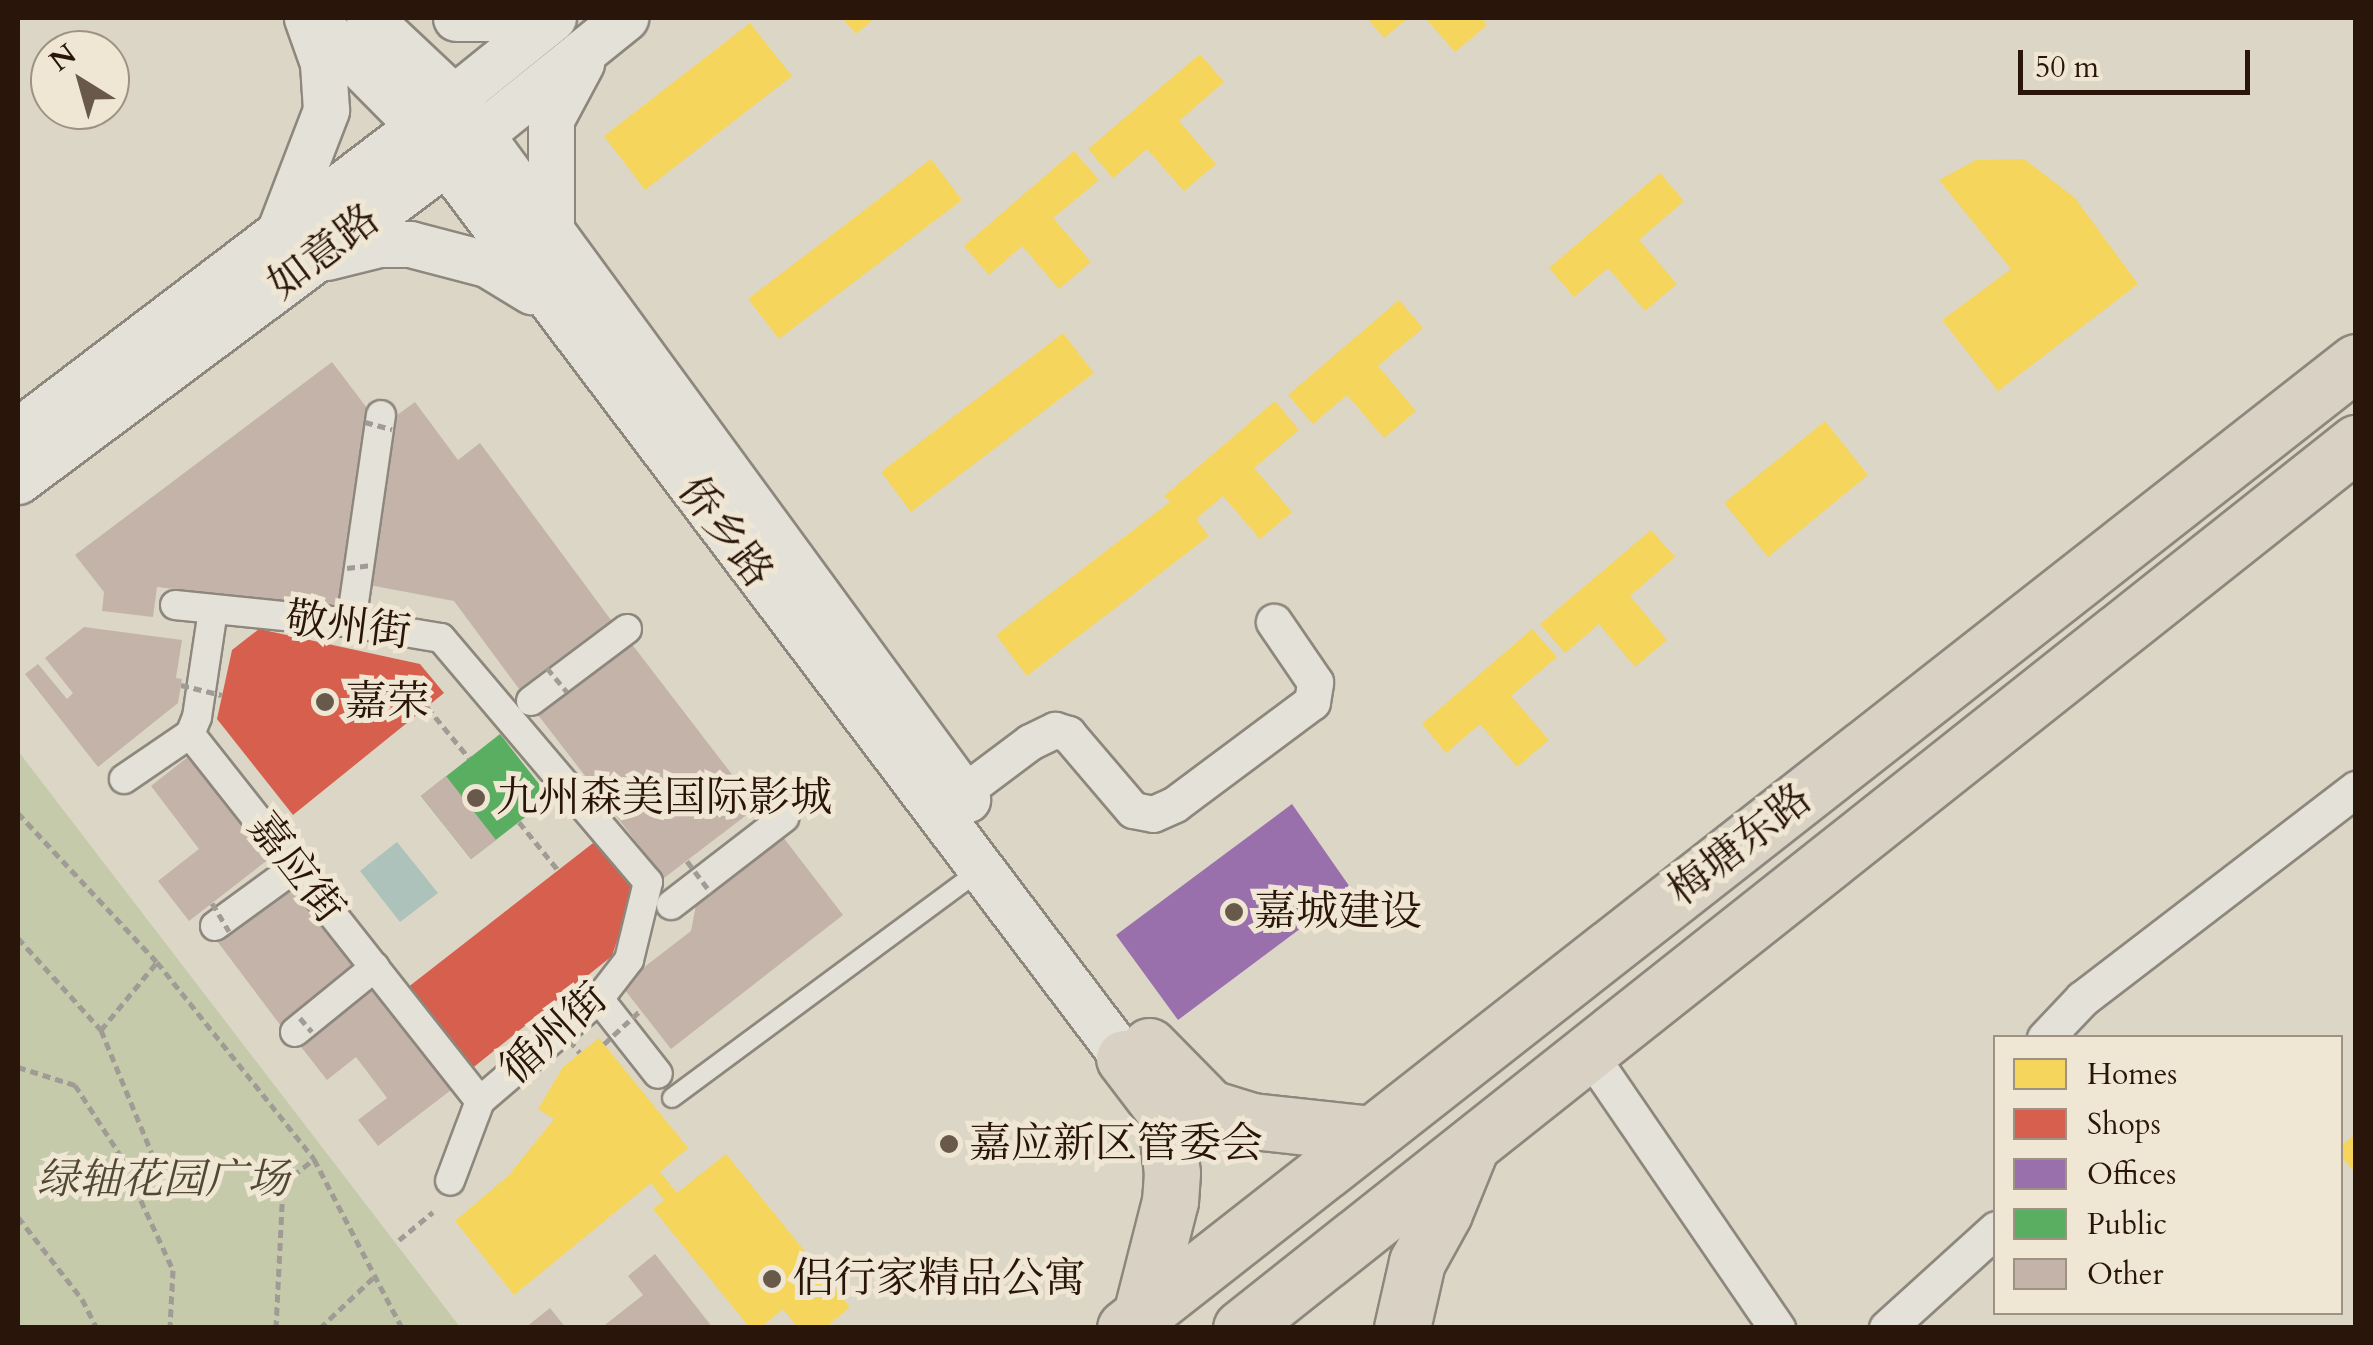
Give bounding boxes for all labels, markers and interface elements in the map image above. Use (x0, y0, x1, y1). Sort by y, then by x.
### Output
north arrow (30, 30, 130, 130)
scale bar (2023, 30, 2256, 92)
text: N (42, 35, 84, 80)
text: 50 m (2035, 47, 2099, 88)
street label: 如意路 (259, 194, 389, 310)
street label: 侨乡路 (667, 467, 783, 597)
street label: 敬州街 (282, 593, 414, 659)
place label: 嘉荣 (345, 677, 429, 727)
marker: 嘉荣 (314, 691, 336, 713)
place label: 九州森美国际影城 (496, 773, 832, 823)
street label: 梅塘东路 (1658, 773, 1822, 917)
marker: 九州森美国际影城 (465, 787, 487, 809)
street label: 嘉应街 (237, 803, 355, 933)
place label: 嘉城建设 (1254, 887, 1422, 937)
marker: 嘉城建设 (1223, 901, 1245, 923)
street label: 循州街 (490, 973, 618, 1095)
legend (1993, 1035, 2343, 1315)
text: Homes (2087, 1054, 2177, 1095)
text: Shops (2087, 1104, 2161, 1145)
place label: 嘉应新区管委会 (969, 1119, 1263, 1169)
marker: 嘉应新区管委会 (938, 1133, 960, 1155)
text: Offices (2087, 1154, 2176, 1195)
park label: 绿轴花园广场 (37, 1155, 289, 1205)
text: Public (2087, 1204, 2167, 1245)
place label: 侣行家精品公寓 (792, 1254, 1086, 1304)
text: Other (2087, 1254, 2163, 1295)
marker: 侣行家精品公寓 (761, 1268, 783, 1290)

